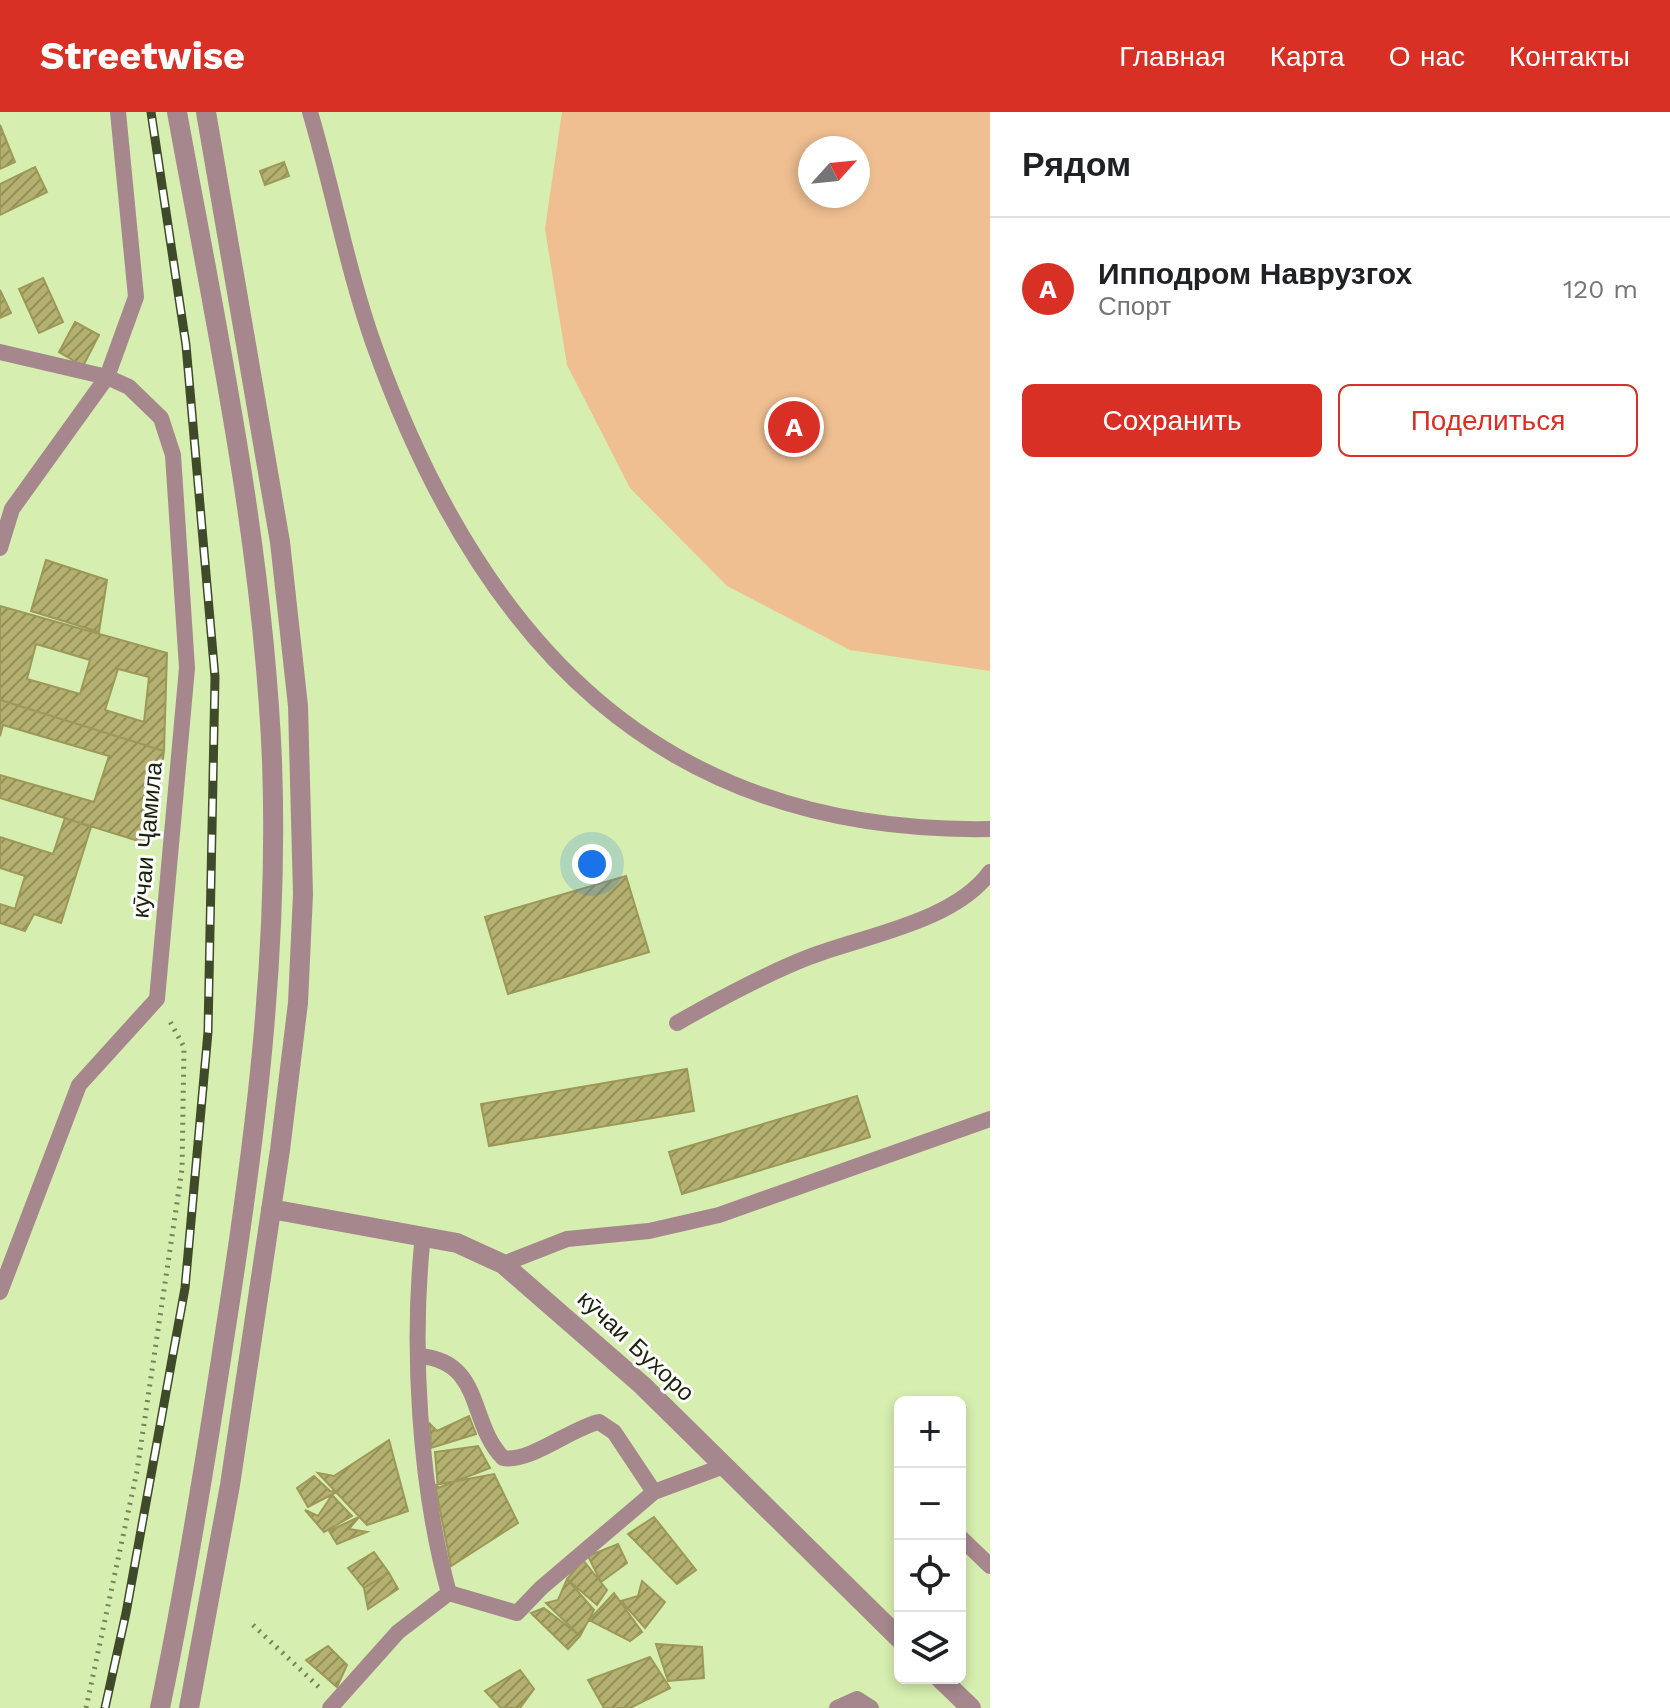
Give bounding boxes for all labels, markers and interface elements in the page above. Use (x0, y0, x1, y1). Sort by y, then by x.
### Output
text: Streetwise (40, 34, 245, 78)
text: Главная (1119, 40, 1226, 73)
text: Карта (1270, 40, 1345, 73)
text: О нас (1389, 40, 1465, 73)
text: Контакты (1509, 40, 1630, 73)
north arrow (798, 136, 870, 208)
text: Рядом (1022, 144, 1131, 184)
text: Ипподром Наврузгох (1098, 256, 1412, 291)
text: A (1039, 274, 1057, 304)
text: 120 m (1563, 274, 1638, 304)
text: Спорт (1098, 291, 1171, 321)
button: Сохранить (1022, 384, 1322, 457)
button: Поделиться (1338, 384, 1638, 457)
pin: A (768, 397, 820, 457)
street label: кӯчаи Ҷамила (126, 760, 168, 919)
your location (572, 844, 612, 884)
street label: кӯчаи Бухоро (572, 1285, 700, 1407)
map controls (894, 1396, 966, 1684)
button: + (894, 1396, 966, 1468)
button: − (894, 1468, 966, 1540)
button: locate (894, 1540, 966, 1612)
button: layers (894, 1612, 966, 1684)

